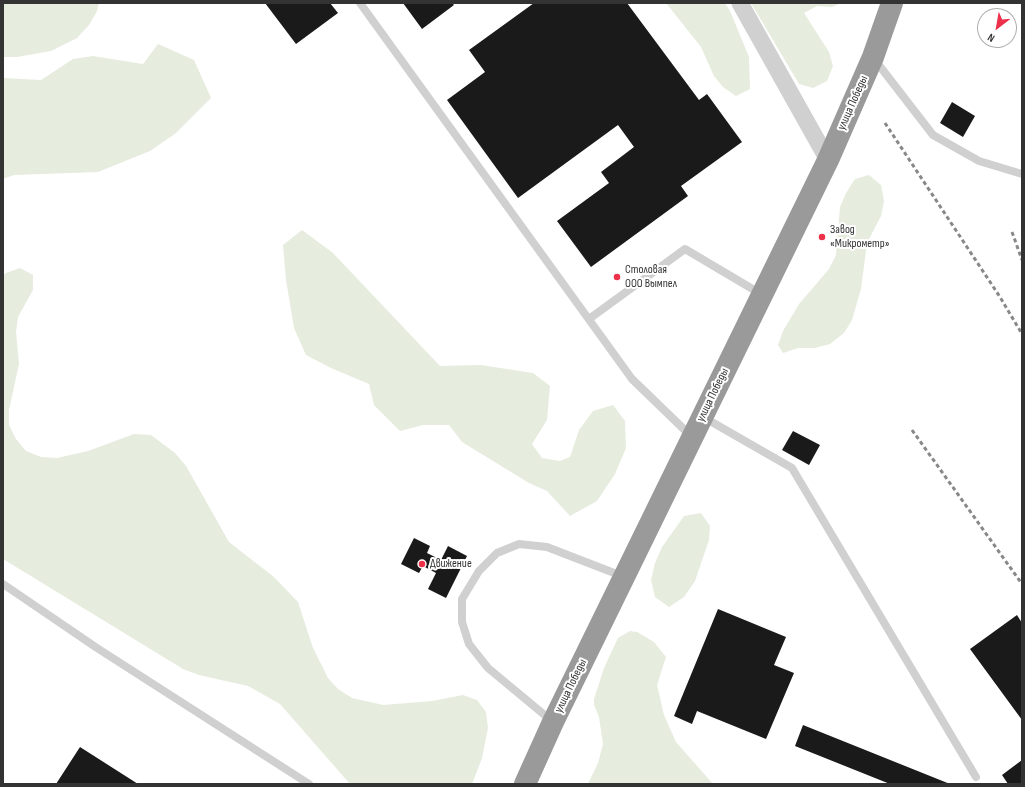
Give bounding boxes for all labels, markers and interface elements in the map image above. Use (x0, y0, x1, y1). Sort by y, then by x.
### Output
north arrow (977, 8, 1017, 48)
text: N (985, 31, 997, 45)
street label: улица Победы (835, 74, 871, 132)
place label: Завод «Микрометр» (830, 223, 889, 251)
marker: Завод «Микрометр» (817, 232, 827, 242)
place label: Столовая ООО Вымпел (625, 263, 677, 291)
marker: Столовая ООО Вымпел (612, 272, 622, 282)
street label: улица Победы (694, 366, 732, 424)
place label: Движение (430, 557, 472, 571)
marker: Движение (417, 559, 427, 569)
street label: улица Победы (552, 657, 590, 715)

